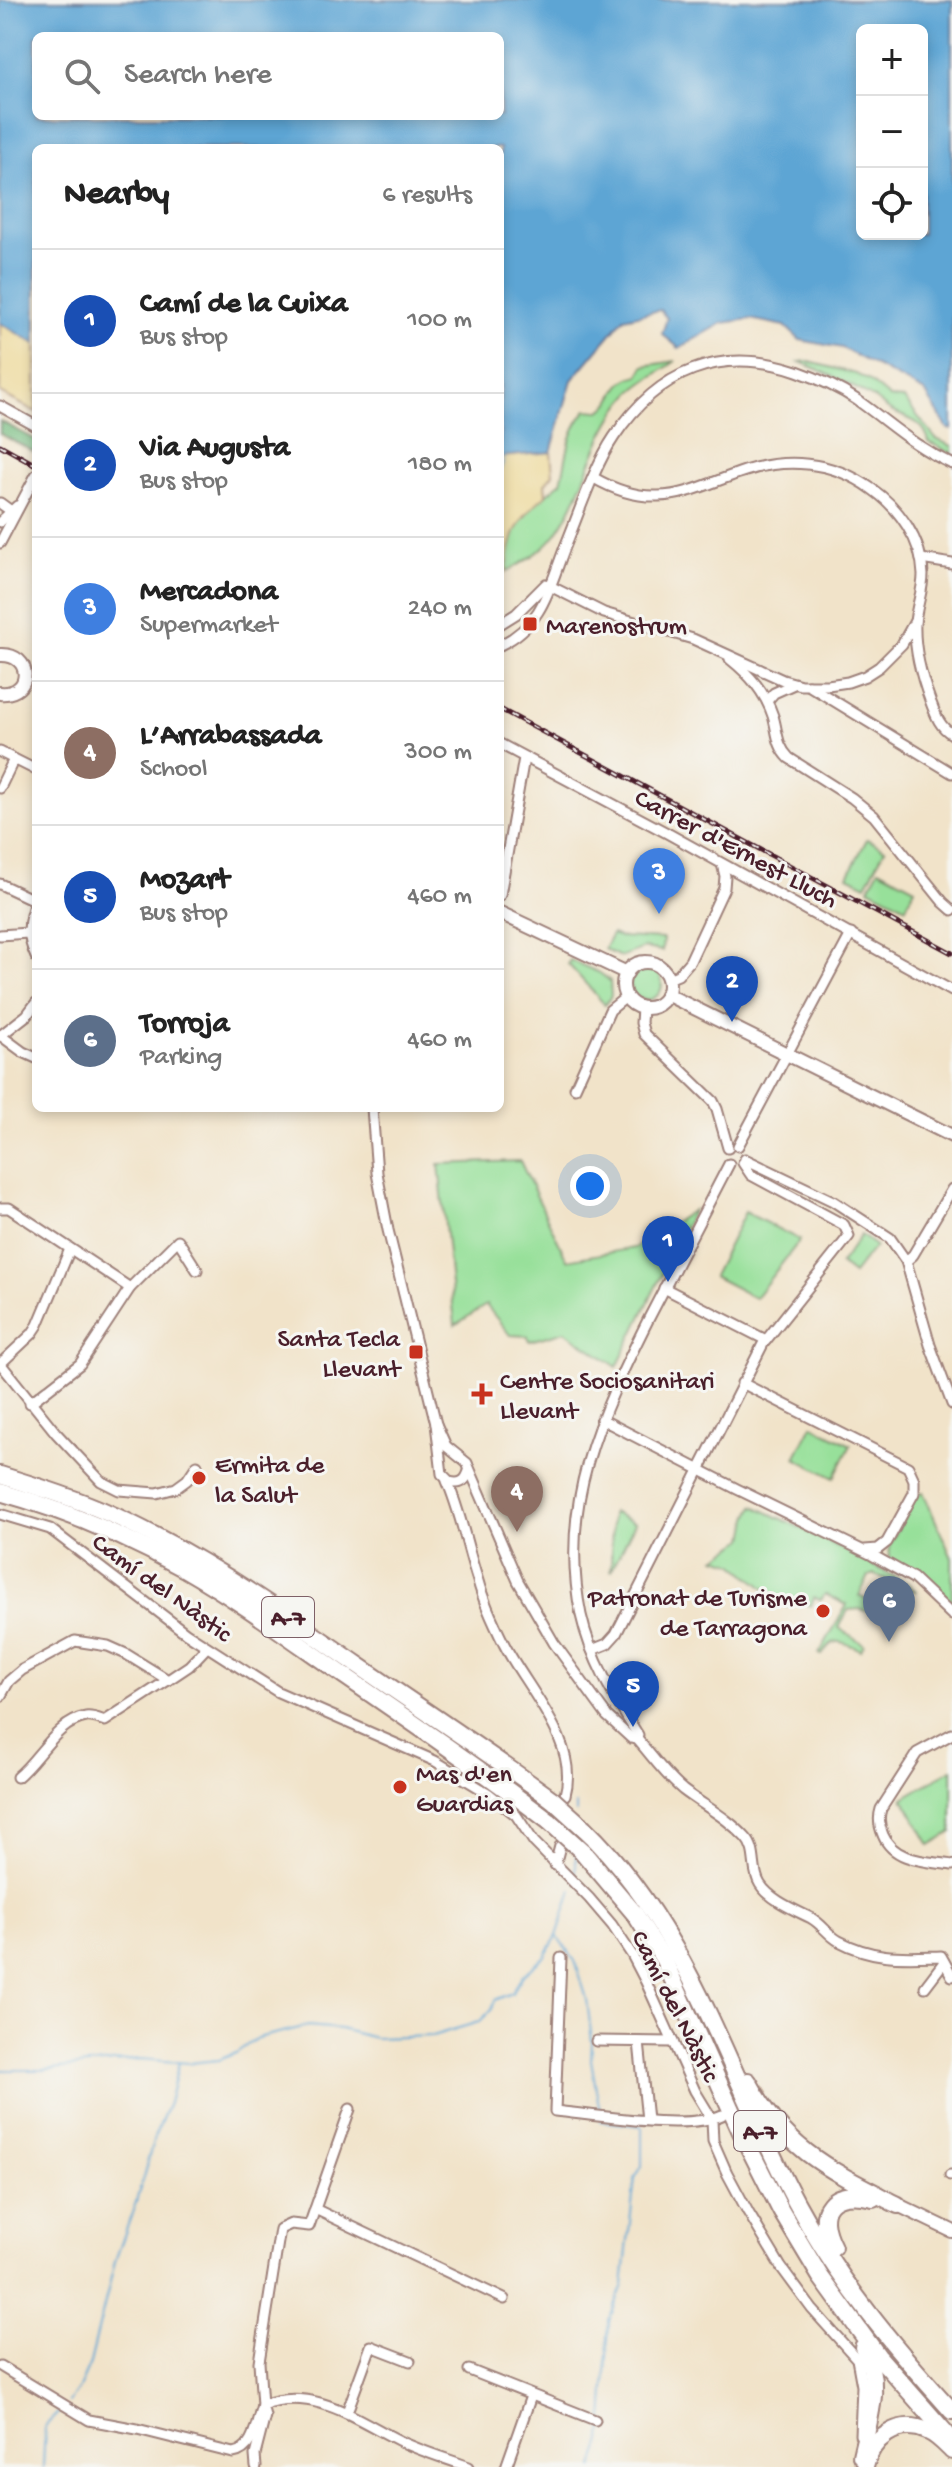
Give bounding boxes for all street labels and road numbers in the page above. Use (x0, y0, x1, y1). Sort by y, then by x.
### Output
street label: Carrer d'Ernest Lluch (628, 784, 842, 918)
street label: Camí del Nàstic (84, 1528, 237, 1651)
road number: A-7 (262, 1597, 314, 1637)
street label: Camí del Nàstic (622, 1926, 725, 2089)
road number: A-7 (734, 2111, 786, 2151)

